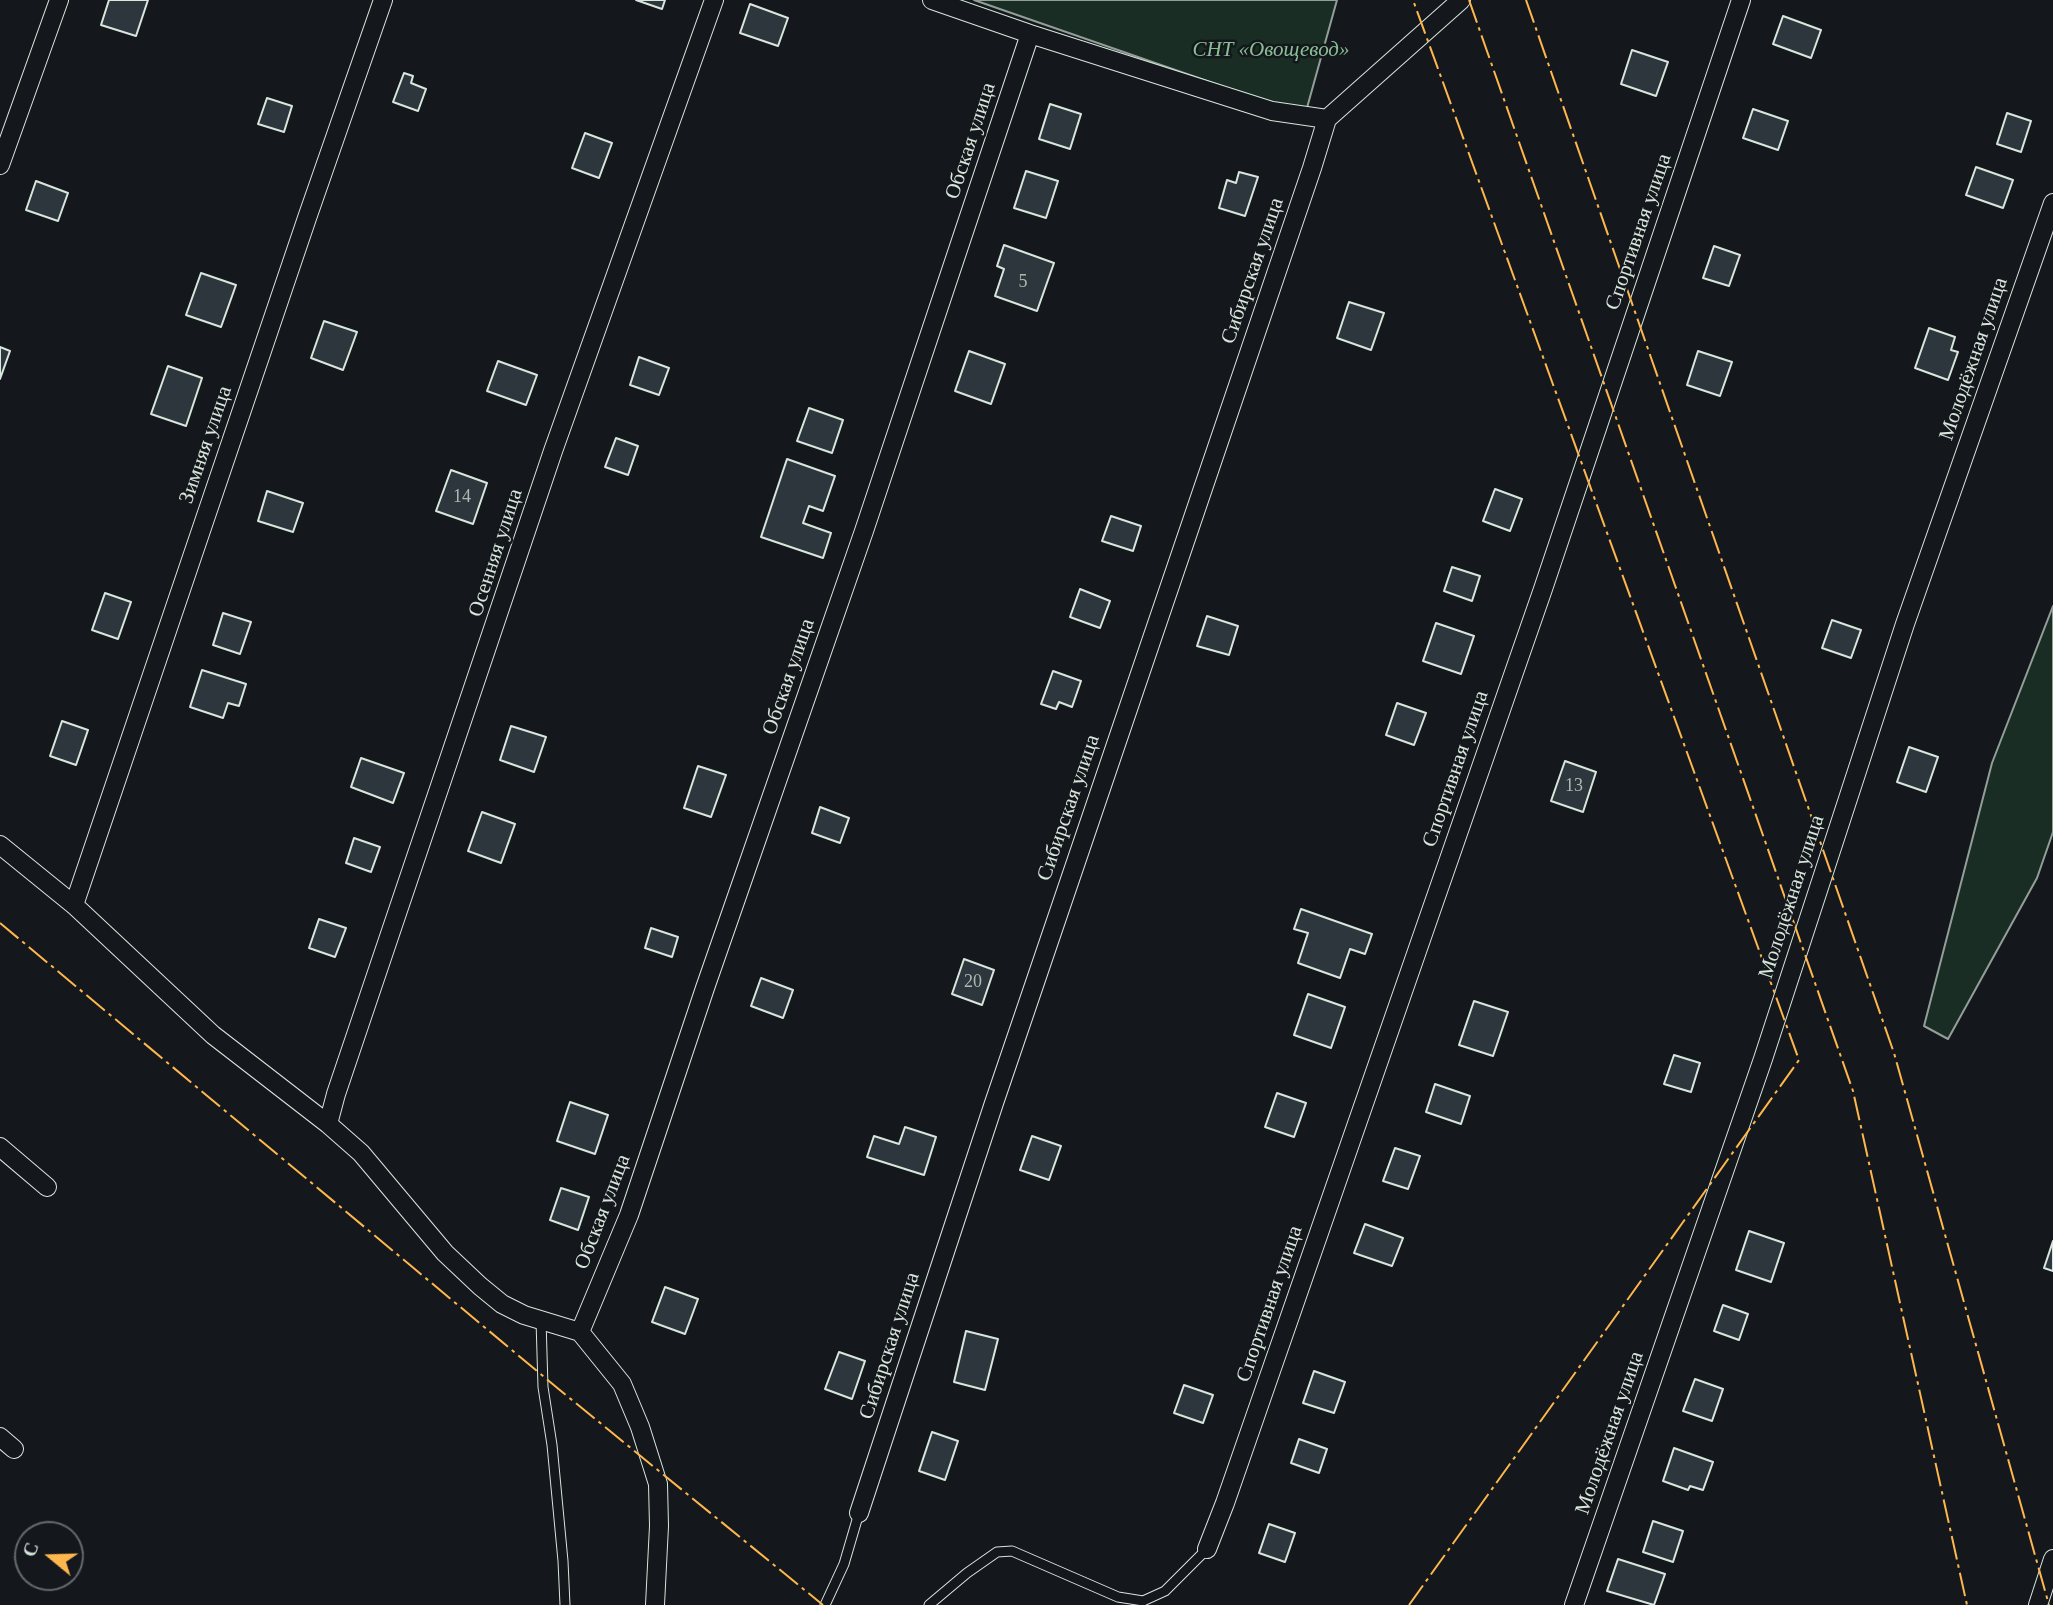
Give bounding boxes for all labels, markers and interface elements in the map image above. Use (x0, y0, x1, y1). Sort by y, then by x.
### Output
park label: СНТ «Овощевод» (1193, 37, 1349, 63)
street label: Обская улица (940, 80, 1002, 202)
street label: Спортивная улица (1600, 151, 1678, 313)
street label: Сибирская улица (1216, 195, 1290, 347)
house number: 5 (1018, 271, 1028, 293)
street label: Молодёжная улица (1934, 274, 2014, 444)
street label: Зимняя улица (174, 383, 238, 507)
house number: 14 (453, 486, 471, 508)
street label: Осенняя улица (463, 486, 529, 620)
street label: Обская улица (757, 616, 821, 738)
street label: Спортивная улица (1417, 688, 1495, 850)
street label: Сибирская улица (1032, 732, 1106, 884)
house number: 13 (1565, 775, 1583, 797)
street label: Молодёжная улица (1754, 812, 1830, 982)
house number: 20 (964, 971, 982, 993)
street label: Обская улица (570, 1151, 636, 1273)
street label: Спортивная улица (1231, 1223, 1309, 1385)
street label: Сибирская улица (854, 1269, 926, 1423)
street label: Молодёжная улица (1570, 1348, 1650, 1518)
north arrow (14, 1521, 84, 1591)
text: С (18, 1540, 43, 1560)

